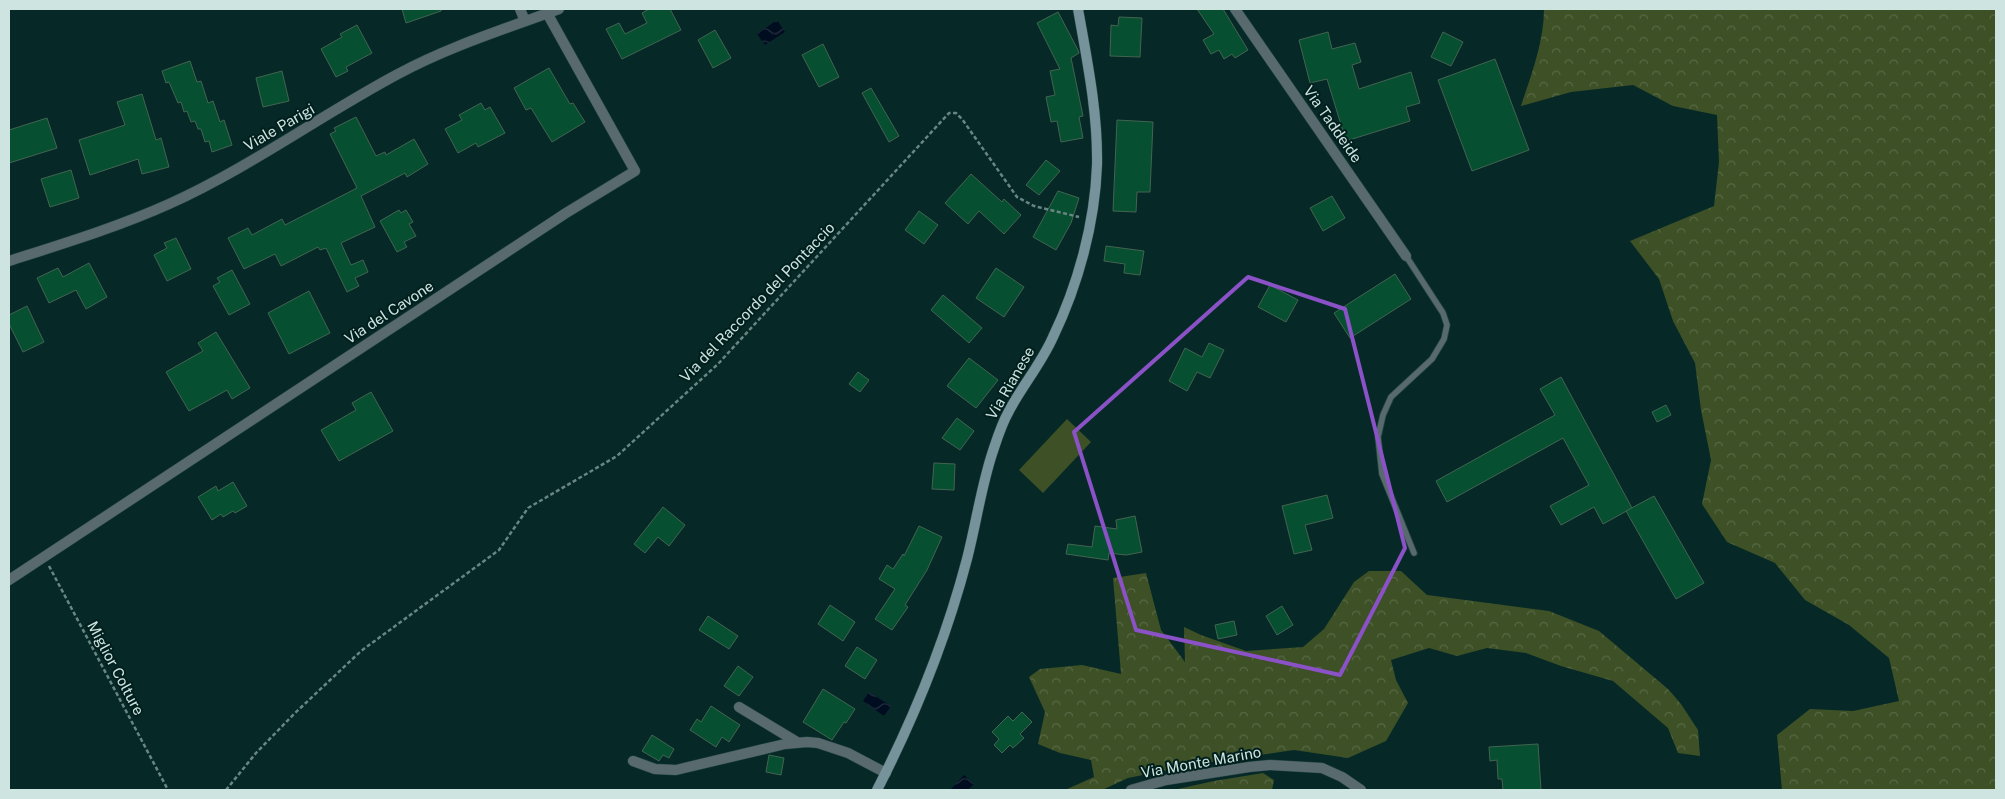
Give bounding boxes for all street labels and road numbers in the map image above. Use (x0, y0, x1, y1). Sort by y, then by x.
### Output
street label: Via Taddeide (1300, 82, 1366, 166)
street label: Viale Parigi (241, 100, 317, 154)
street label: Via del Raccordo del Pontaccio (676, 219, 838, 385)
street label: Via del Cavone (341, 277, 437, 347)
street label: Via Rianese (982, 344, 1038, 422)
street label: Miglior Colture (84, 618, 148, 718)
street label: Via Monte Marino (1140, 743, 1262, 781)

